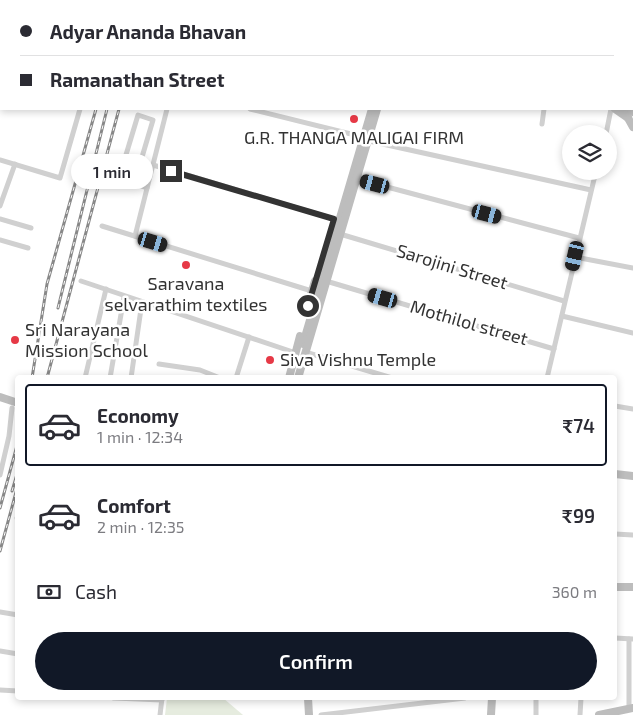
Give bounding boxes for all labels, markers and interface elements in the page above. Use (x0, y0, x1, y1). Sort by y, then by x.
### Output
text: Adyar Ananda Bhavan (50, 20, 246, 43)
text: Ramanathan Street (50, 68, 225, 91)
marker: G.R. THANGA MALIGAI FIRM (348, 113, 360, 125)
map controls (562, 125, 617, 180)
button: layers (562, 125, 617, 180)
place label: G.R. THANGA MALIGAI FIRM (244, 126, 464, 148)
callout: 1 min (71, 154, 154, 188)
route end (160, 160, 182, 182)
text: 1 min (93, 162, 131, 181)
car (358, 173, 391, 195)
car (470, 203, 503, 225)
car (136, 230, 169, 254)
street label: Sarojini Street (394, 239, 511, 293)
car (564, 240, 585, 272)
marker: Saravana selvarathim textiles (180, 259, 192, 271)
place label: Saravana selvarathim textiles (105, 272, 267, 315)
car (366, 287, 399, 309)
route start (297, 295, 319, 317)
street label: Mothilol street (408, 295, 531, 349)
place label: Sri Narayana Mission School (25, 318, 149, 361)
marker: Sri Narayana Mission School (9, 334, 21, 346)
place label: Siva Vishnu Temple (280, 348, 436, 370)
marker: Siva Vishnu Temple (264, 354, 276, 366)
icon: car (37, 403, 82, 448)
text: Economy (97, 404, 179, 427)
text: ₹74 (562, 414, 595, 437)
text: 1 min · 12:34 (97, 427, 183, 446)
icon: car (37, 493, 82, 538)
text: Comfort (97, 494, 171, 517)
text: ₹99 (562, 504, 595, 527)
text: 2 min · 12:35 (97, 517, 184, 536)
icon: cash (35, 578, 63, 606)
text: Cash (75, 580, 117, 603)
text: 360 m (552, 582, 597, 601)
button: Confirm (35, 632, 597, 690)

